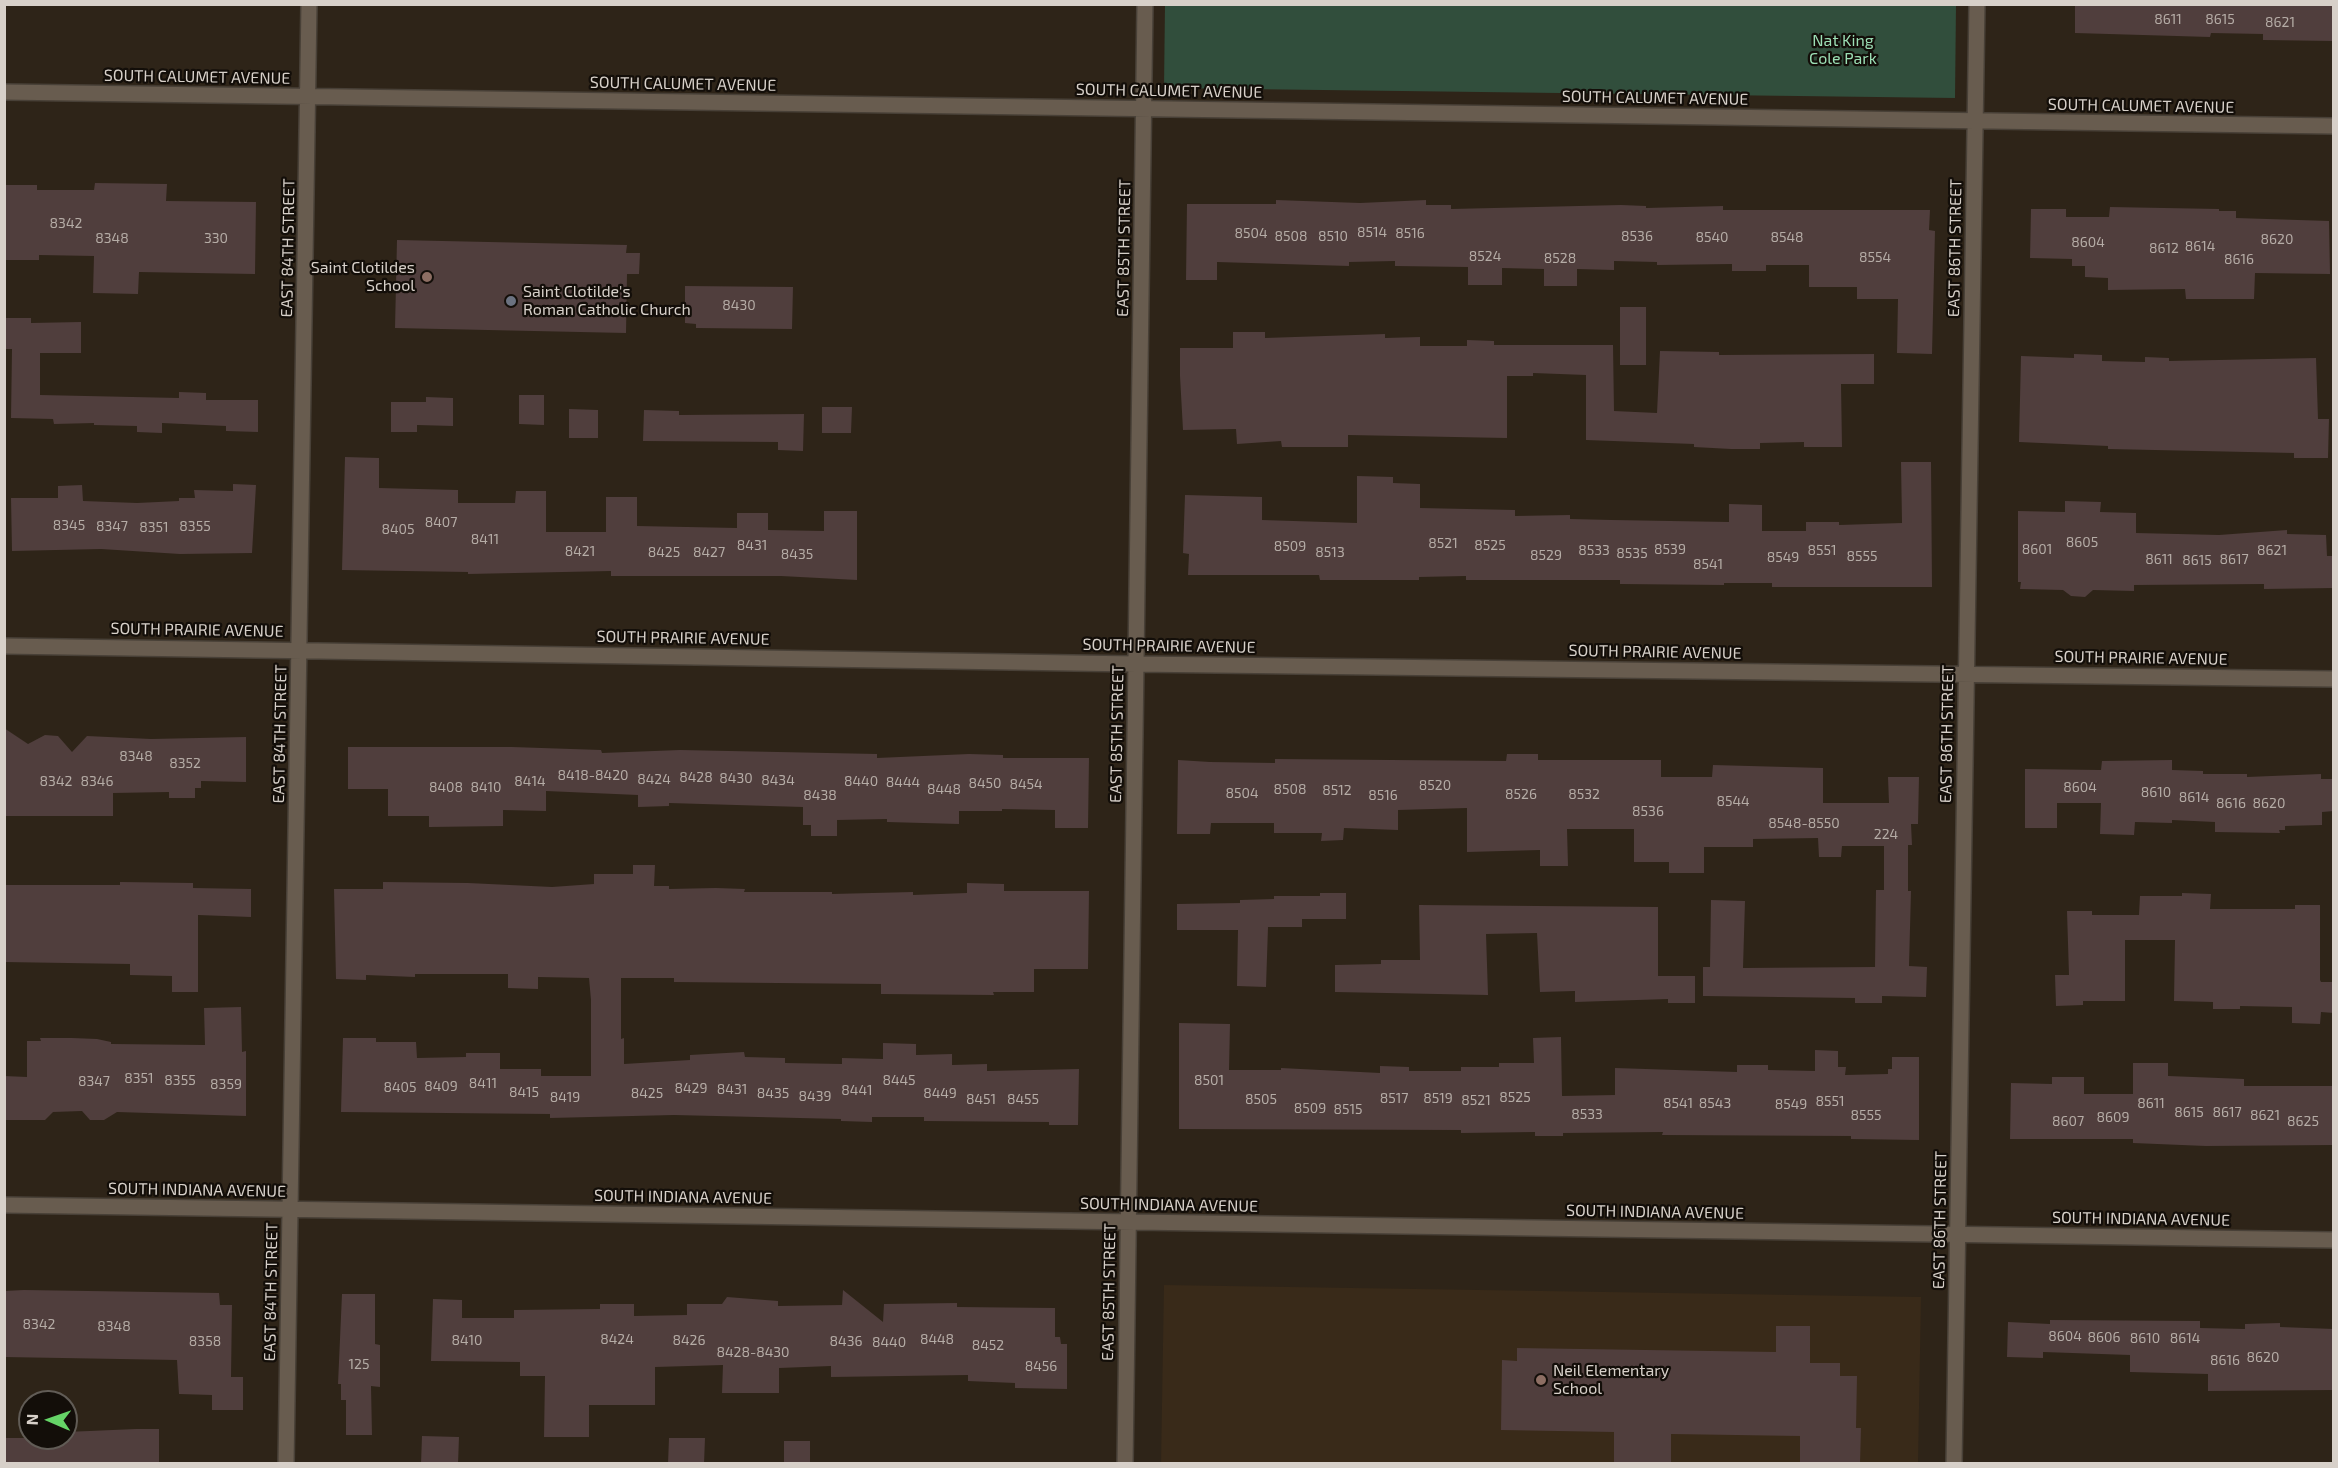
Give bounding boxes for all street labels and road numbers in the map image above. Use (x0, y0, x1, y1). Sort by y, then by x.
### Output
street label: SOUTH CALUMET AVENUE (104, 66, 290, 88)
street label: SOUTH CALUMET AVENUE (590, 73, 776, 95)
street label: SOUTH CALUMET AVENUE (1076, 80, 1262, 102)
street label: SOUTH CALUMET AVENUE (1562, 87, 1748, 109)
street label: SOUTH CALUMET AVENUE (2048, 95, 2234, 117)
street label: EAST 84TH STREET (277, 178, 299, 318)
street label: EAST 85TH STREET (1113, 179, 1135, 317)
street label: EAST 86TH STREET (1944, 179, 1966, 317)
street label: SOUTH PRAIRIE AVENUE (110, 619, 284, 641)
street label: SOUTH PRAIRIE AVENUE (596, 627, 770, 649)
street label: SOUTH PRAIRIE AVENUE (1082, 635, 1256, 657)
street label: SOUTH PRAIRIE AVENUE (1568, 641, 1742, 663)
street label: SOUTH PRAIRIE AVENUE (2054, 647, 2228, 669)
street label: EAST 84TH STREET (269, 664, 291, 804)
street label: EAST 85TH STREET (1106, 665, 1128, 803)
street label: EAST 86TH STREET (1936, 665, 1958, 803)
street label: EAST 86TH STREET (1929, 1151, 1951, 1289)
street label: SOUTH INDIANA AVENUE (108, 1179, 286, 1201)
street label: SOUTH INDIANA AVENUE (594, 1186, 772, 1208)
street label: SOUTH INDIANA AVENUE (1080, 1194, 1258, 1216)
street label: SOUTH INDIANA AVENUE (1566, 1201, 1744, 1223)
street label: SOUTH INDIANA AVENUE (2052, 1208, 2230, 1230)
street label: EAST 84TH STREET (260, 1222, 282, 1362)
street label: EAST 85TH STREET (1098, 1223, 1120, 1361)

